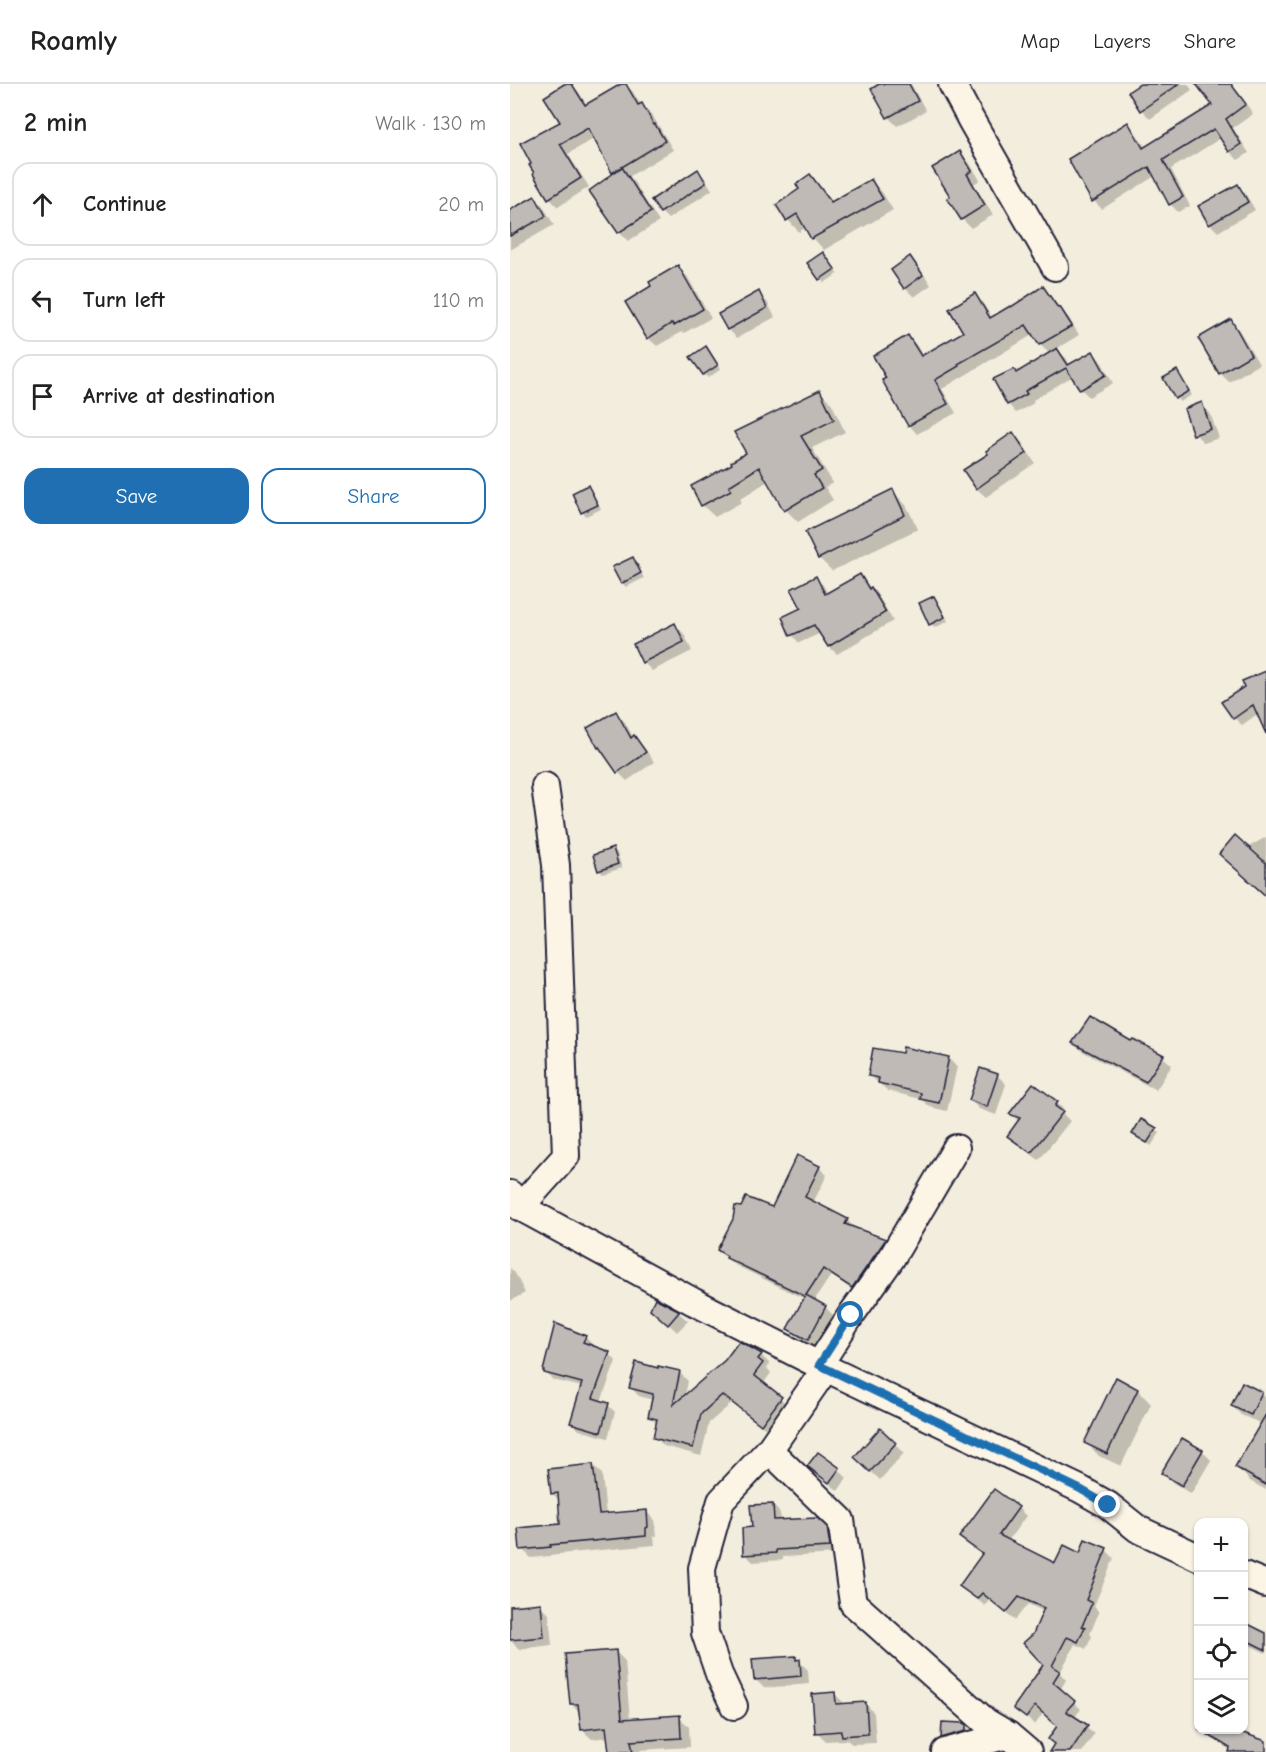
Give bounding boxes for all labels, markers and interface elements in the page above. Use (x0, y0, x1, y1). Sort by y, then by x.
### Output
text: Roamly (30, 25, 117, 57)
text: Map (1021, 29, 1060, 53)
text: Layers (1093, 29, 1151, 53)
text: Share (1184, 29, 1236, 53)
text: 2 min (24, 108, 87, 138)
text: Walk · 130 m (375, 112, 486, 135)
icon: ahead (26, 188, 59, 221)
text: Continue (83, 191, 166, 217)
text: 20 m (438, 193, 484, 216)
icon: left (26, 284, 59, 317)
text: Turn left (83, 287, 165, 313)
text: 110 m (433, 289, 484, 312)
icon: arrive (26, 380, 59, 413)
text: Arrive at destination (83, 383, 275, 409)
button: Save (24, 468, 249, 524)
button: Share (261, 468, 486, 524)
route start (837, 1301, 863, 1327)
route end (1094, 1491, 1120, 1517)
map controls (1194, 1518, 1248, 1734)
button: + (1194, 1518, 1248, 1572)
button: − (1194, 1572, 1248, 1626)
button: locate (1194, 1626, 1248, 1680)
button: layers (1194, 1680, 1248, 1734)

